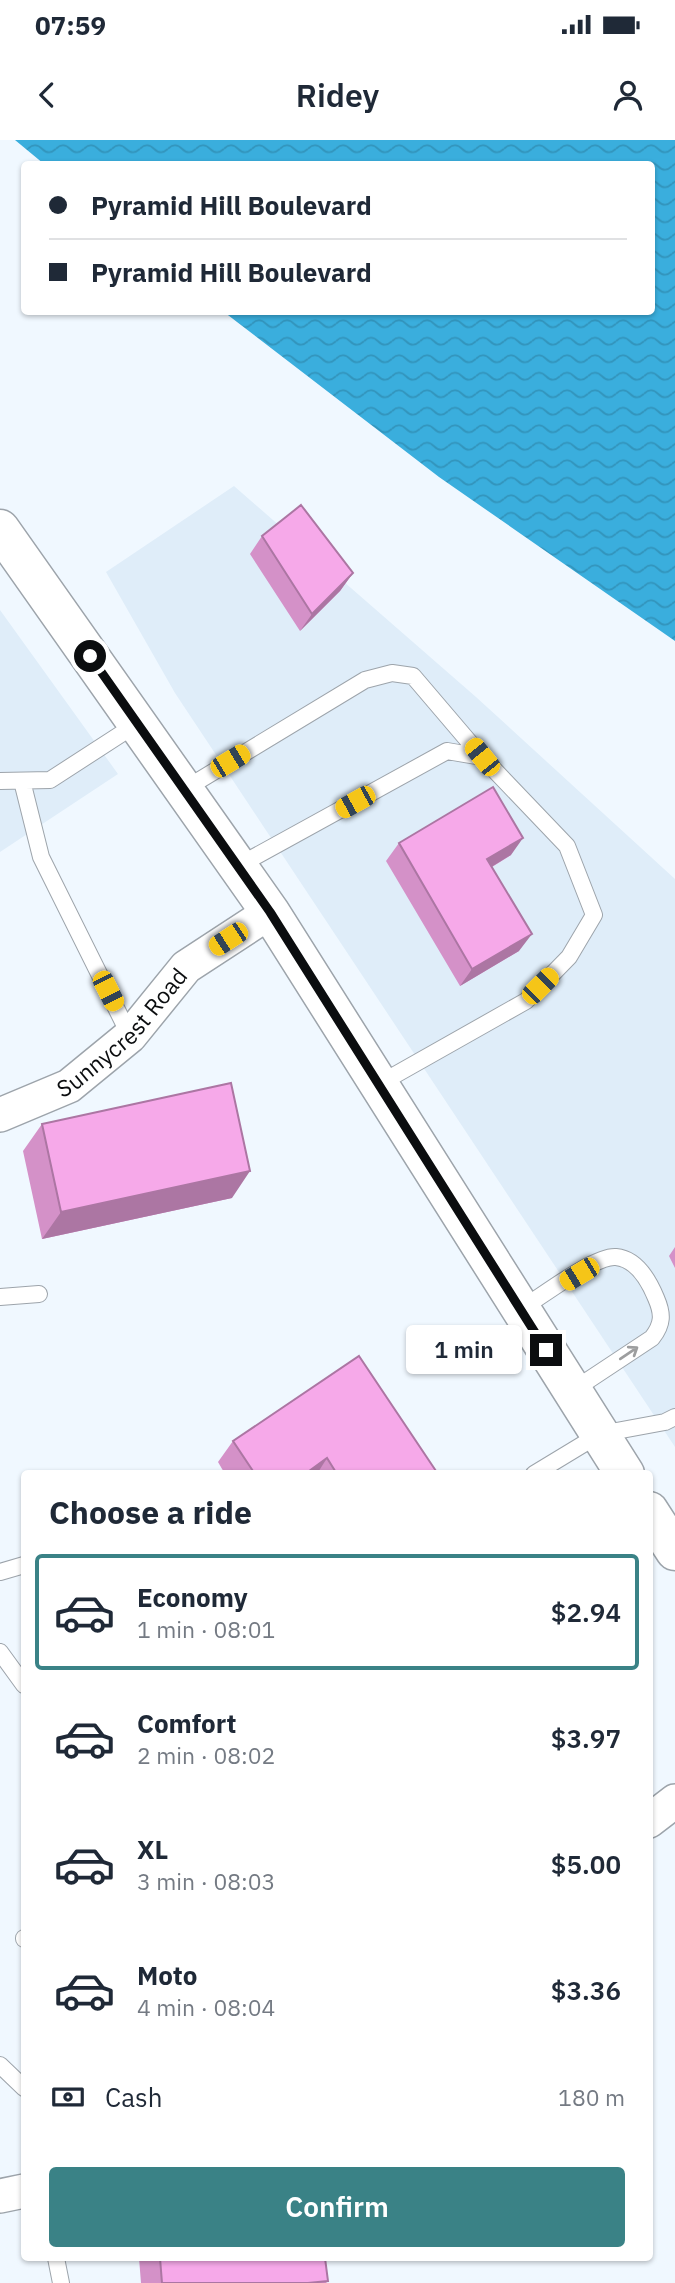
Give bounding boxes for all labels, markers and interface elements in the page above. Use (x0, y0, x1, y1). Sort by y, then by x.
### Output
text: 07:59 (35, 8, 106, 42)
text: Ridey (296, 74, 379, 116)
icon: back (28, 76, 66, 114)
icon: person (609, 76, 647, 114)
text: Pyramid Hill Boulevard (91, 188, 372, 222)
text: Pyramid Hill Boulevard (91, 255, 372, 289)
route start (74, 640, 106, 672)
car (461, 734, 504, 780)
car (207, 741, 254, 781)
car (332, 783, 379, 821)
car (205, 919, 252, 959)
street label: Sunnycrest Road (52, 961, 193, 1103)
car (518, 964, 563, 1008)
car (90, 968, 127, 1014)
car (556, 1254, 603, 1294)
callout: 1 min (406, 1326, 522, 1374)
text: 1 min (434, 1334, 494, 1364)
route end (530, 1334, 562, 1366)
one-way arrow (619, 1346, 638, 1360)
text: Choose a ride (49, 1491, 252, 1533)
text: Economy (137, 1580, 248, 1614)
icon: car (53, 1581, 116, 1644)
text: $2.94 (551, 1595, 621, 1629)
text: 1 min · 08:01 (137, 1614, 275, 1644)
text: Comfort (137, 1706, 236, 1740)
icon: car (53, 1707, 116, 1770)
text: $3.97 (551, 1721, 621, 1755)
text: 2 min · 08:02 (137, 1740, 275, 1770)
text: XL (137, 1832, 168, 1866)
icon: car (53, 1833, 116, 1896)
text: $5.00 (551, 1847, 621, 1881)
text: 3 min · 08:03 (137, 1866, 275, 1896)
text: Moto (137, 1958, 197, 1992)
icon: car (53, 1959, 116, 2022)
text: $3.36 (551, 1973, 621, 2007)
text: 4 min · 08:04 (137, 1992, 275, 2022)
icon: cash (49, 2078, 87, 2116)
text: Cash (105, 2080, 162, 2114)
text: 180 m (558, 2082, 625, 2112)
button: Confirm (49, 2167, 625, 2247)

